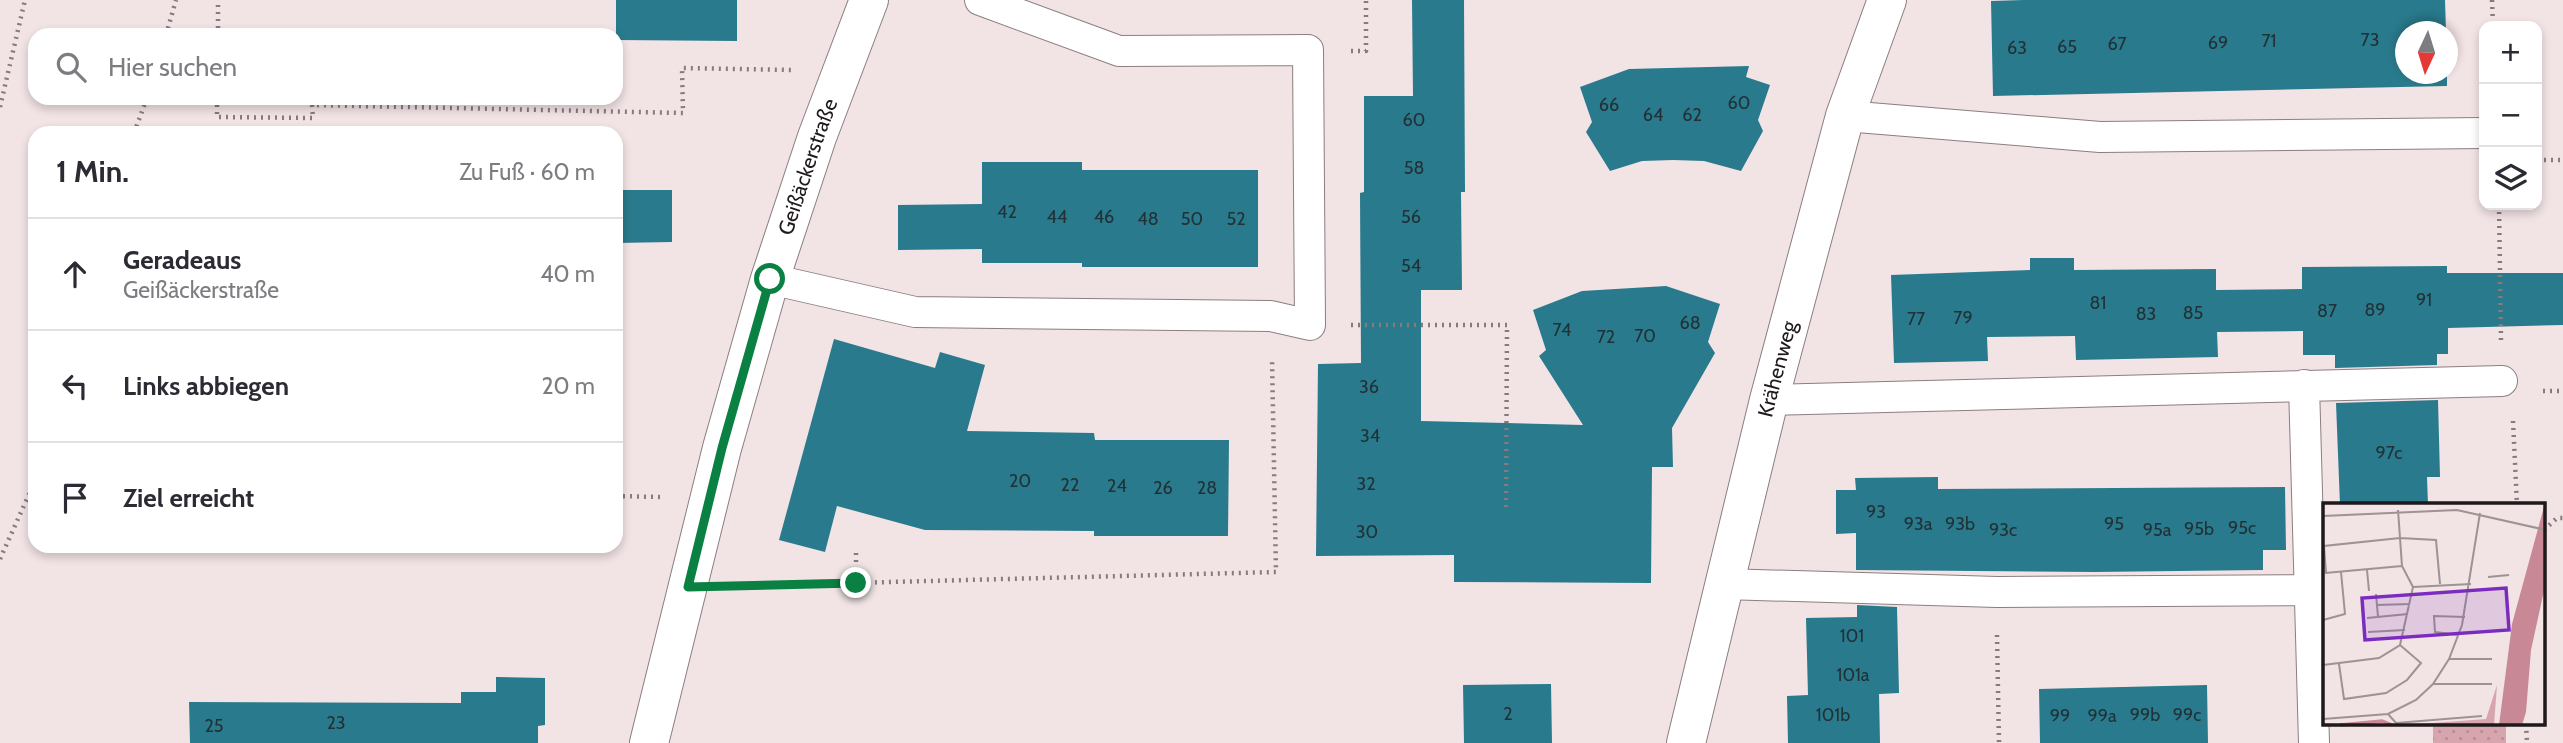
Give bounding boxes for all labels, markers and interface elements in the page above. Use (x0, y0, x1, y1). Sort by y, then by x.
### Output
north arrow (2395, 21, 2458, 84)
map controls (2479, 21, 2542, 210)
button: + (2479, 21, 2542, 84)
search box (28, 28, 623, 105)
house number: 73 (2361, 29, 2379, 51)
house number: 71 (2262, 30, 2276, 52)
house number: 69 (2208, 32, 2228, 54)
house number: 67 (2107, 33, 2127, 55)
house number: 65 (2057, 36, 2077, 58)
house number: 63 (2007, 37, 2027, 59)
icon: search (52, 48, 90, 86)
text: Hier suchen (108, 51, 237, 83)
button: − (2479, 84, 2542, 147)
house number: 60 (1728, 92, 1750, 114)
house number: 66 (1599, 94, 1619, 116)
street label: Geißäckerstraße (772, 95, 843, 238)
house number: 64 (1643, 104, 1663, 126)
house number: 62 (1682, 104, 1702, 126)
house number: 60 (1403, 109, 1425, 131)
button: layers (2479, 147, 2542, 210)
text: 1 Min. (56, 153, 129, 190)
house number: 58 (1404, 157, 1424, 179)
text: Zu Fuß · 60 m (459, 158, 595, 186)
house number: 42 (997, 201, 1017, 223)
house number: 44 (1047, 206, 1067, 228)
house number: 46 (1094, 206, 1114, 228)
house number: 56 (1401, 206, 1421, 228)
house number: 48 (1137, 208, 1159, 230)
house number: 50 (1181, 208, 1203, 230)
house number: 52 (1226, 208, 1246, 230)
text: Geradeaus (123, 244, 241, 276)
icon: ahead (56, 255, 94, 293)
house number: 54 (1401, 255, 1421, 277)
text: 40 m (540, 260, 595, 288)
route start (754, 263, 785, 294)
text: Geißäckerstraße (123, 276, 279, 304)
house number: 91 (2416, 289, 2432, 311)
house number: 81 (2090, 292, 2106, 314)
house number: 89 (2364, 299, 2386, 321)
house number: 87 (2317, 300, 2337, 322)
house number: 85 (2183, 302, 2203, 324)
house number: 83 (2136, 303, 2156, 325)
house number: 79 (1953, 307, 1973, 329)
house number: 77 (1907, 308, 1925, 330)
house number: 68 (1679, 312, 1701, 334)
street label: Krähenweg (1752, 318, 1802, 420)
house number: 74 (1553, 319, 1571, 341)
house number: 70 (1634, 325, 1656, 347)
house number: 72 (1597, 326, 1615, 348)
icon: left (56, 367, 94, 405)
text: Links abbiegen (123, 370, 289, 402)
text: 20 m (542, 372, 595, 400)
house number: 36 (1359, 376, 1379, 398)
house number: 34 (1360, 425, 1380, 447)
house number: 97c (2376, 442, 2402, 464)
house number: 20 (1009, 470, 1031, 492)
house number: 32 (1356, 473, 1376, 495)
house number: 22 (1061, 474, 1079, 496)
house number: 24 (1107, 475, 1127, 497)
house number: 26 (1153, 477, 1173, 499)
house number: 28 (1197, 477, 1217, 499)
icon: arrive (56, 479, 94, 517)
text: Ziel erreicht (123, 482, 254, 514)
house number: 93 (1866, 501, 1886, 523)
inset map (2323, 503, 2546, 726)
house number: 93a (1904, 513, 1933, 535)
house number: 93b (1945, 513, 1975, 535)
house number: 95 (2104, 513, 2124, 535)
house number: 95c (2228, 517, 2256, 539)
house number: 95b (2184, 518, 2214, 540)
house number: 93c (1989, 519, 2017, 541)
house number: 95a (2143, 519, 2172, 541)
house number: 30 (1356, 521, 1378, 543)
route end (840, 567, 871, 598)
house number: 101 (1840, 625, 1864, 647)
house number: 101a (1837, 664, 1870, 686)
house number: 2 (1503, 703, 1513, 725)
house number: 101b (1816, 704, 1850, 726)
house number: 99b (2130, 704, 2160, 726)
house number: 99c (2173, 704, 2201, 726)
house number: 99 (2050, 705, 2070, 727)
house number: 99a (2087, 705, 2117, 727)
house number: 23 (326, 712, 346, 734)
house number: 25 (204, 715, 224, 737)

